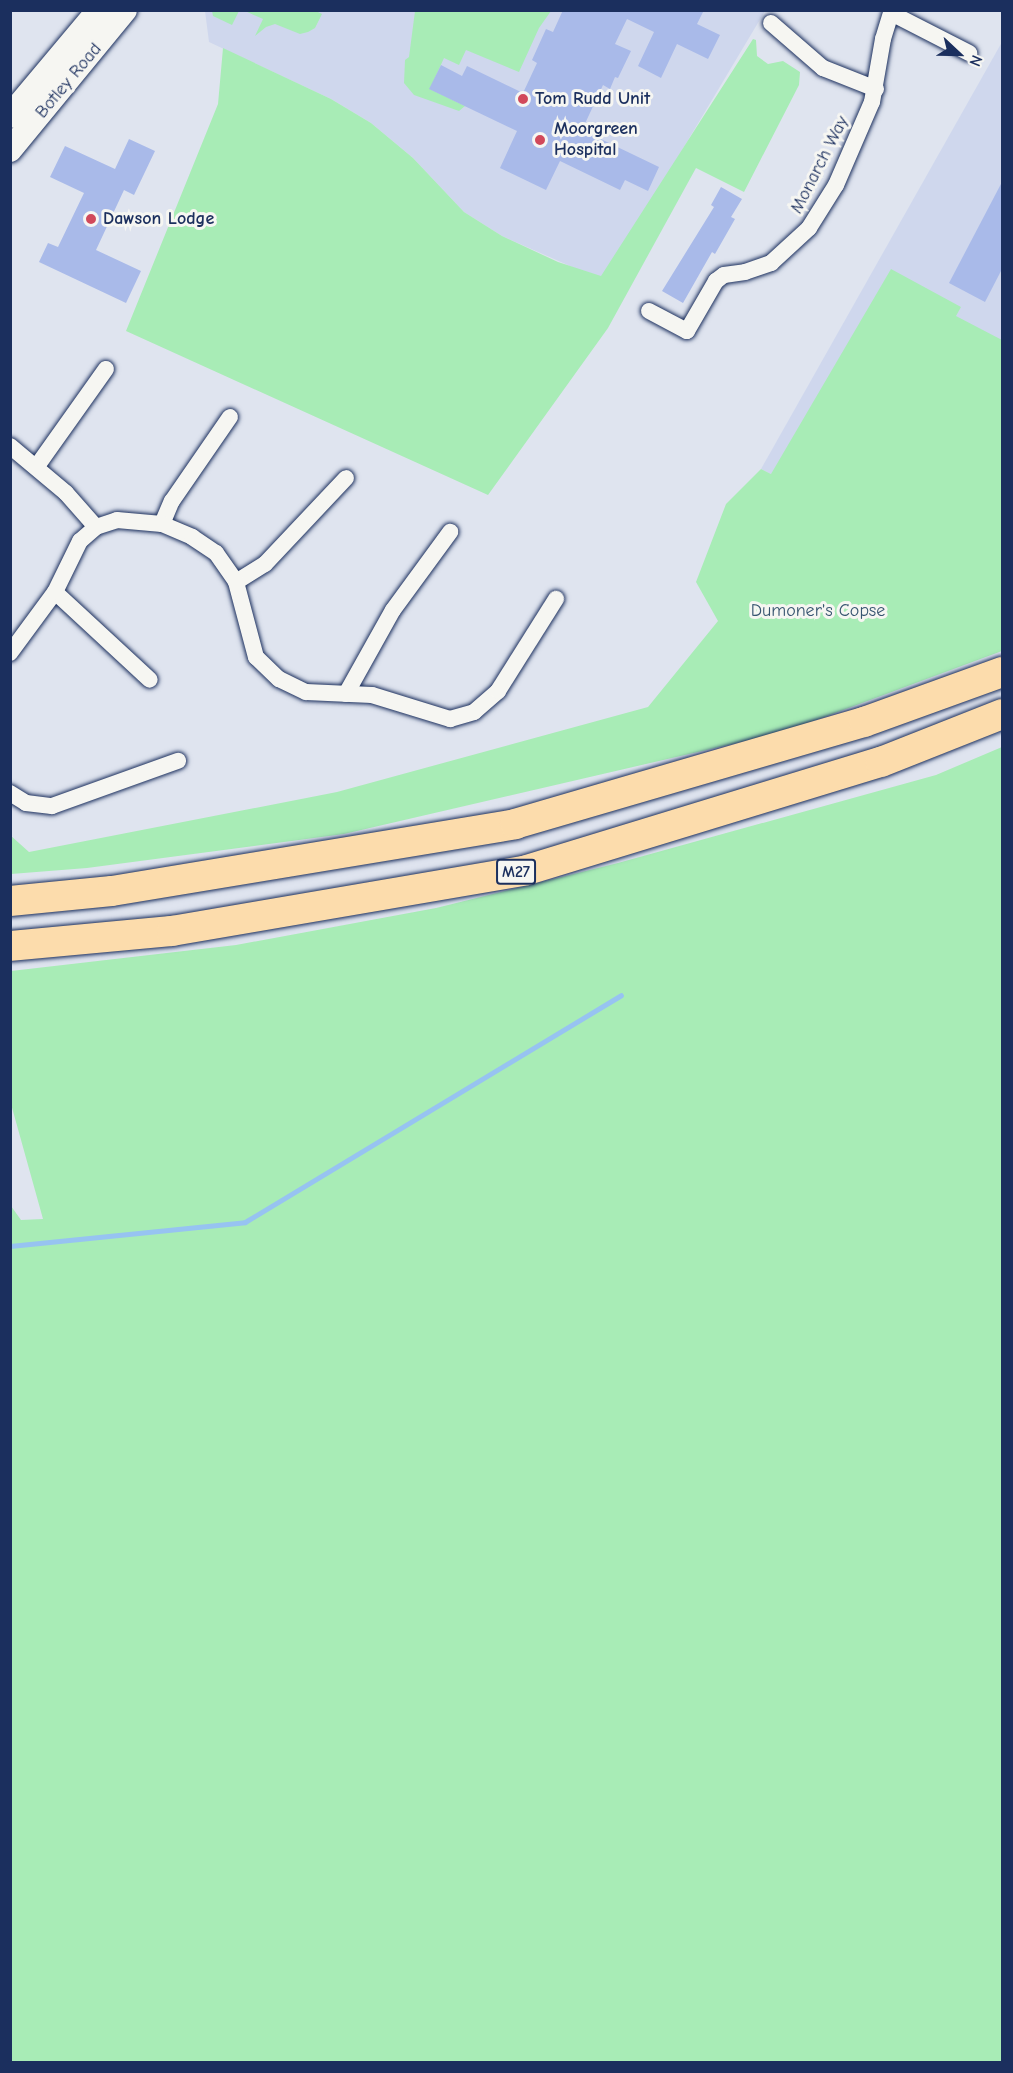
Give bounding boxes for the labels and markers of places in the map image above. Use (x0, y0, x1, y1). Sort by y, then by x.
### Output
place label: Tom Rudd Unit (535, 88, 650, 110)
marker: Tom Rudd Unit (516, 92, 530, 106)
place label: Moorgreen Hospital (554, 119, 638, 162)
marker: Moorgreen Hospital (531, 131, 549, 149)
place label: Dawson Lodge (103, 208, 214, 230)
marker: Dawson Lodge (84, 212, 98, 226)

